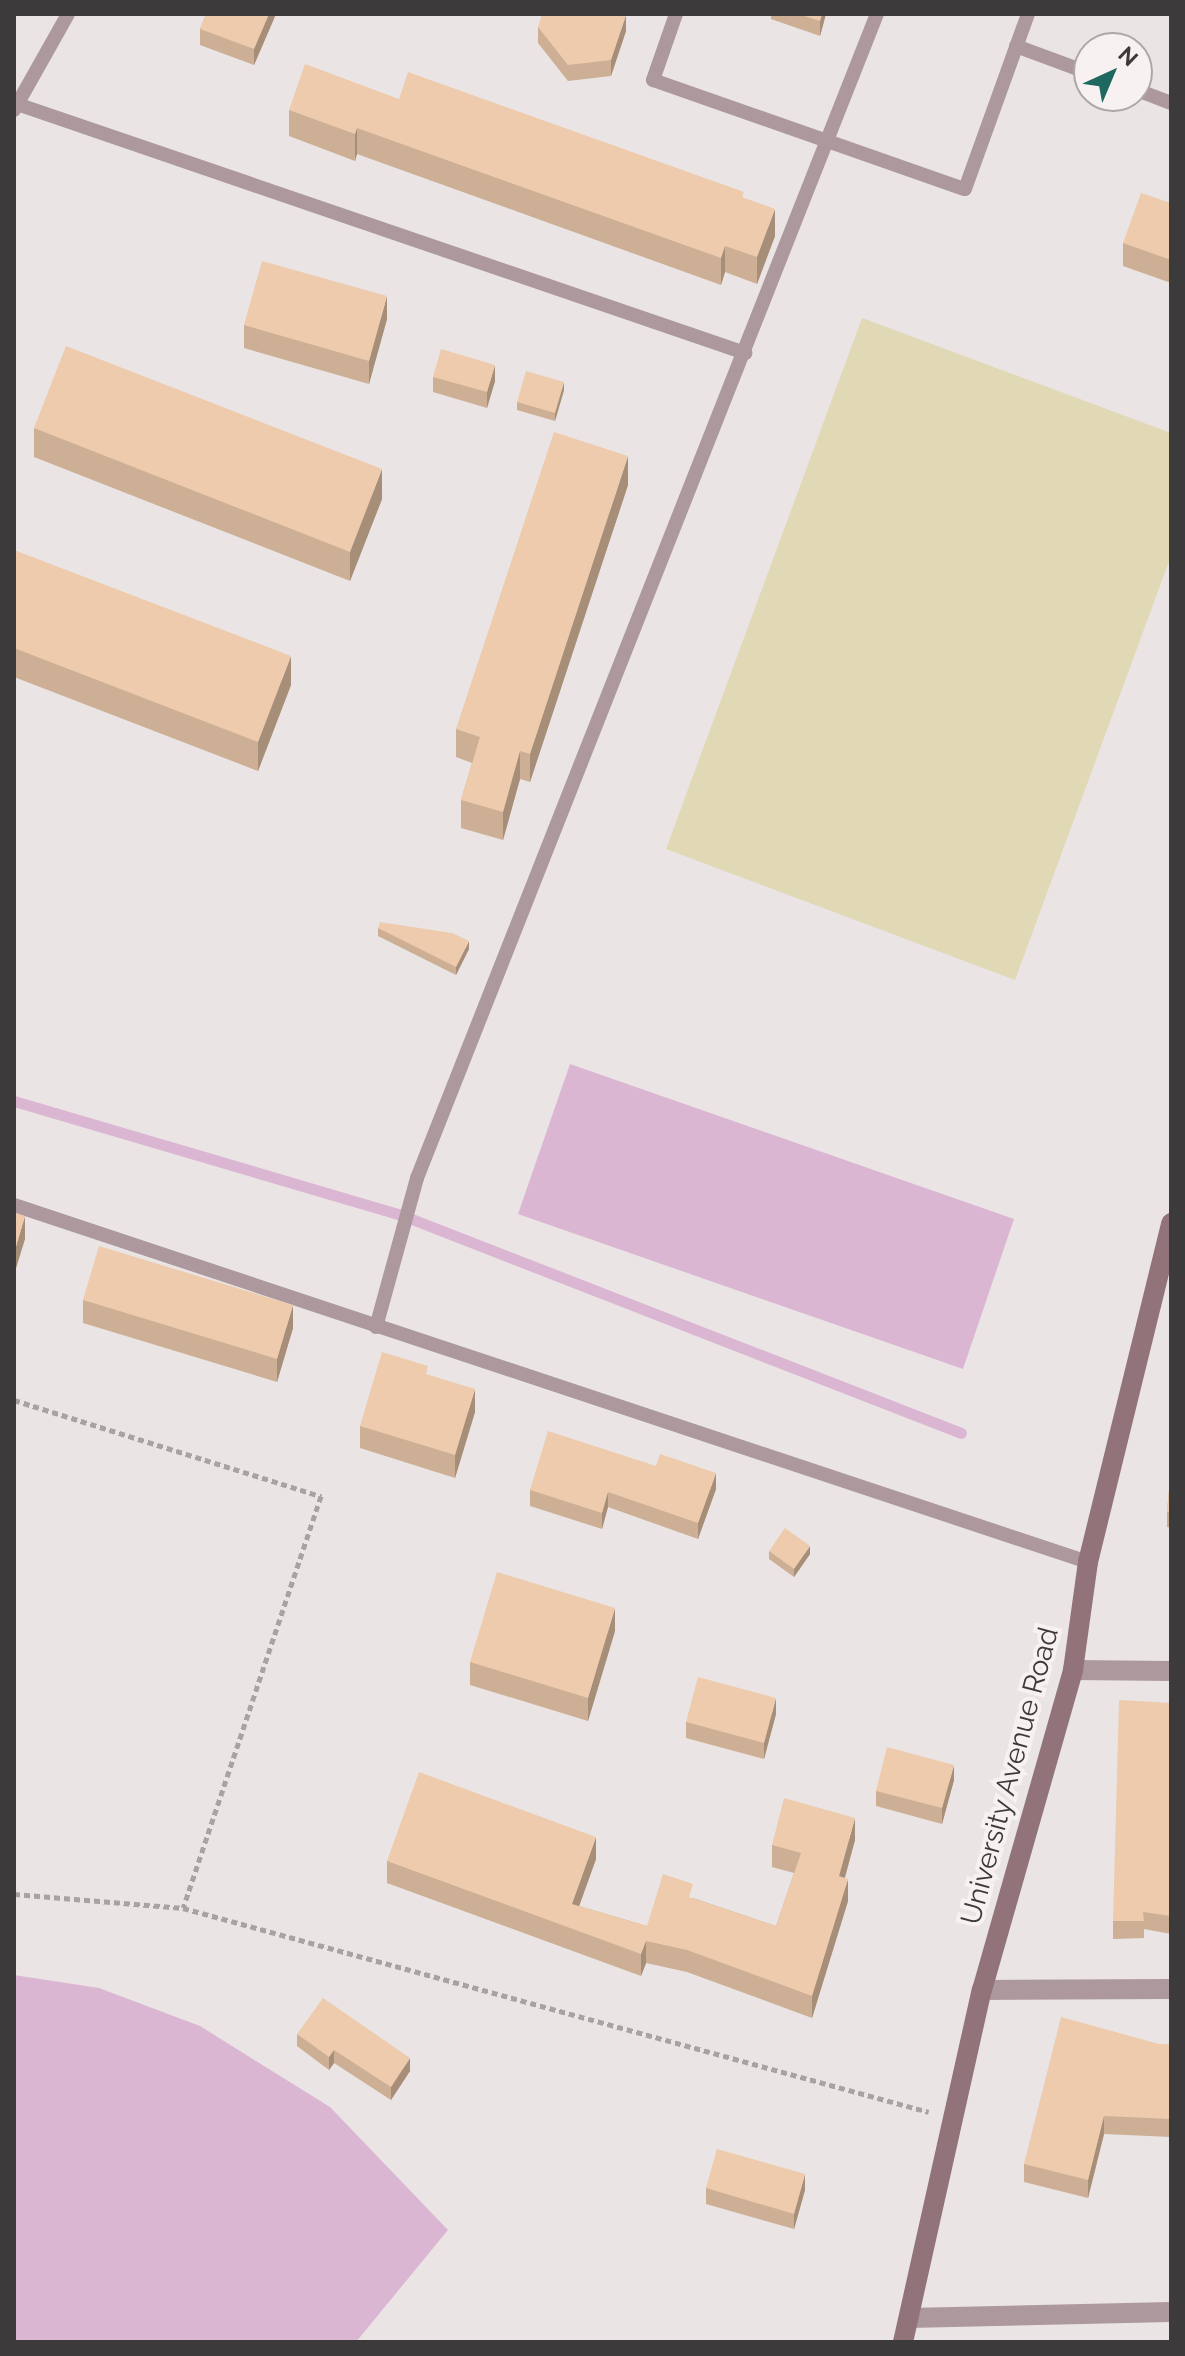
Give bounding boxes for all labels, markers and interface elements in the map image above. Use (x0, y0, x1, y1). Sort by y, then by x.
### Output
north arrow (1073, 32, 1153, 112)
text: N (1113, 41, 1143, 71)
street label: University Avenue Road (954, 1623, 1066, 1929)

